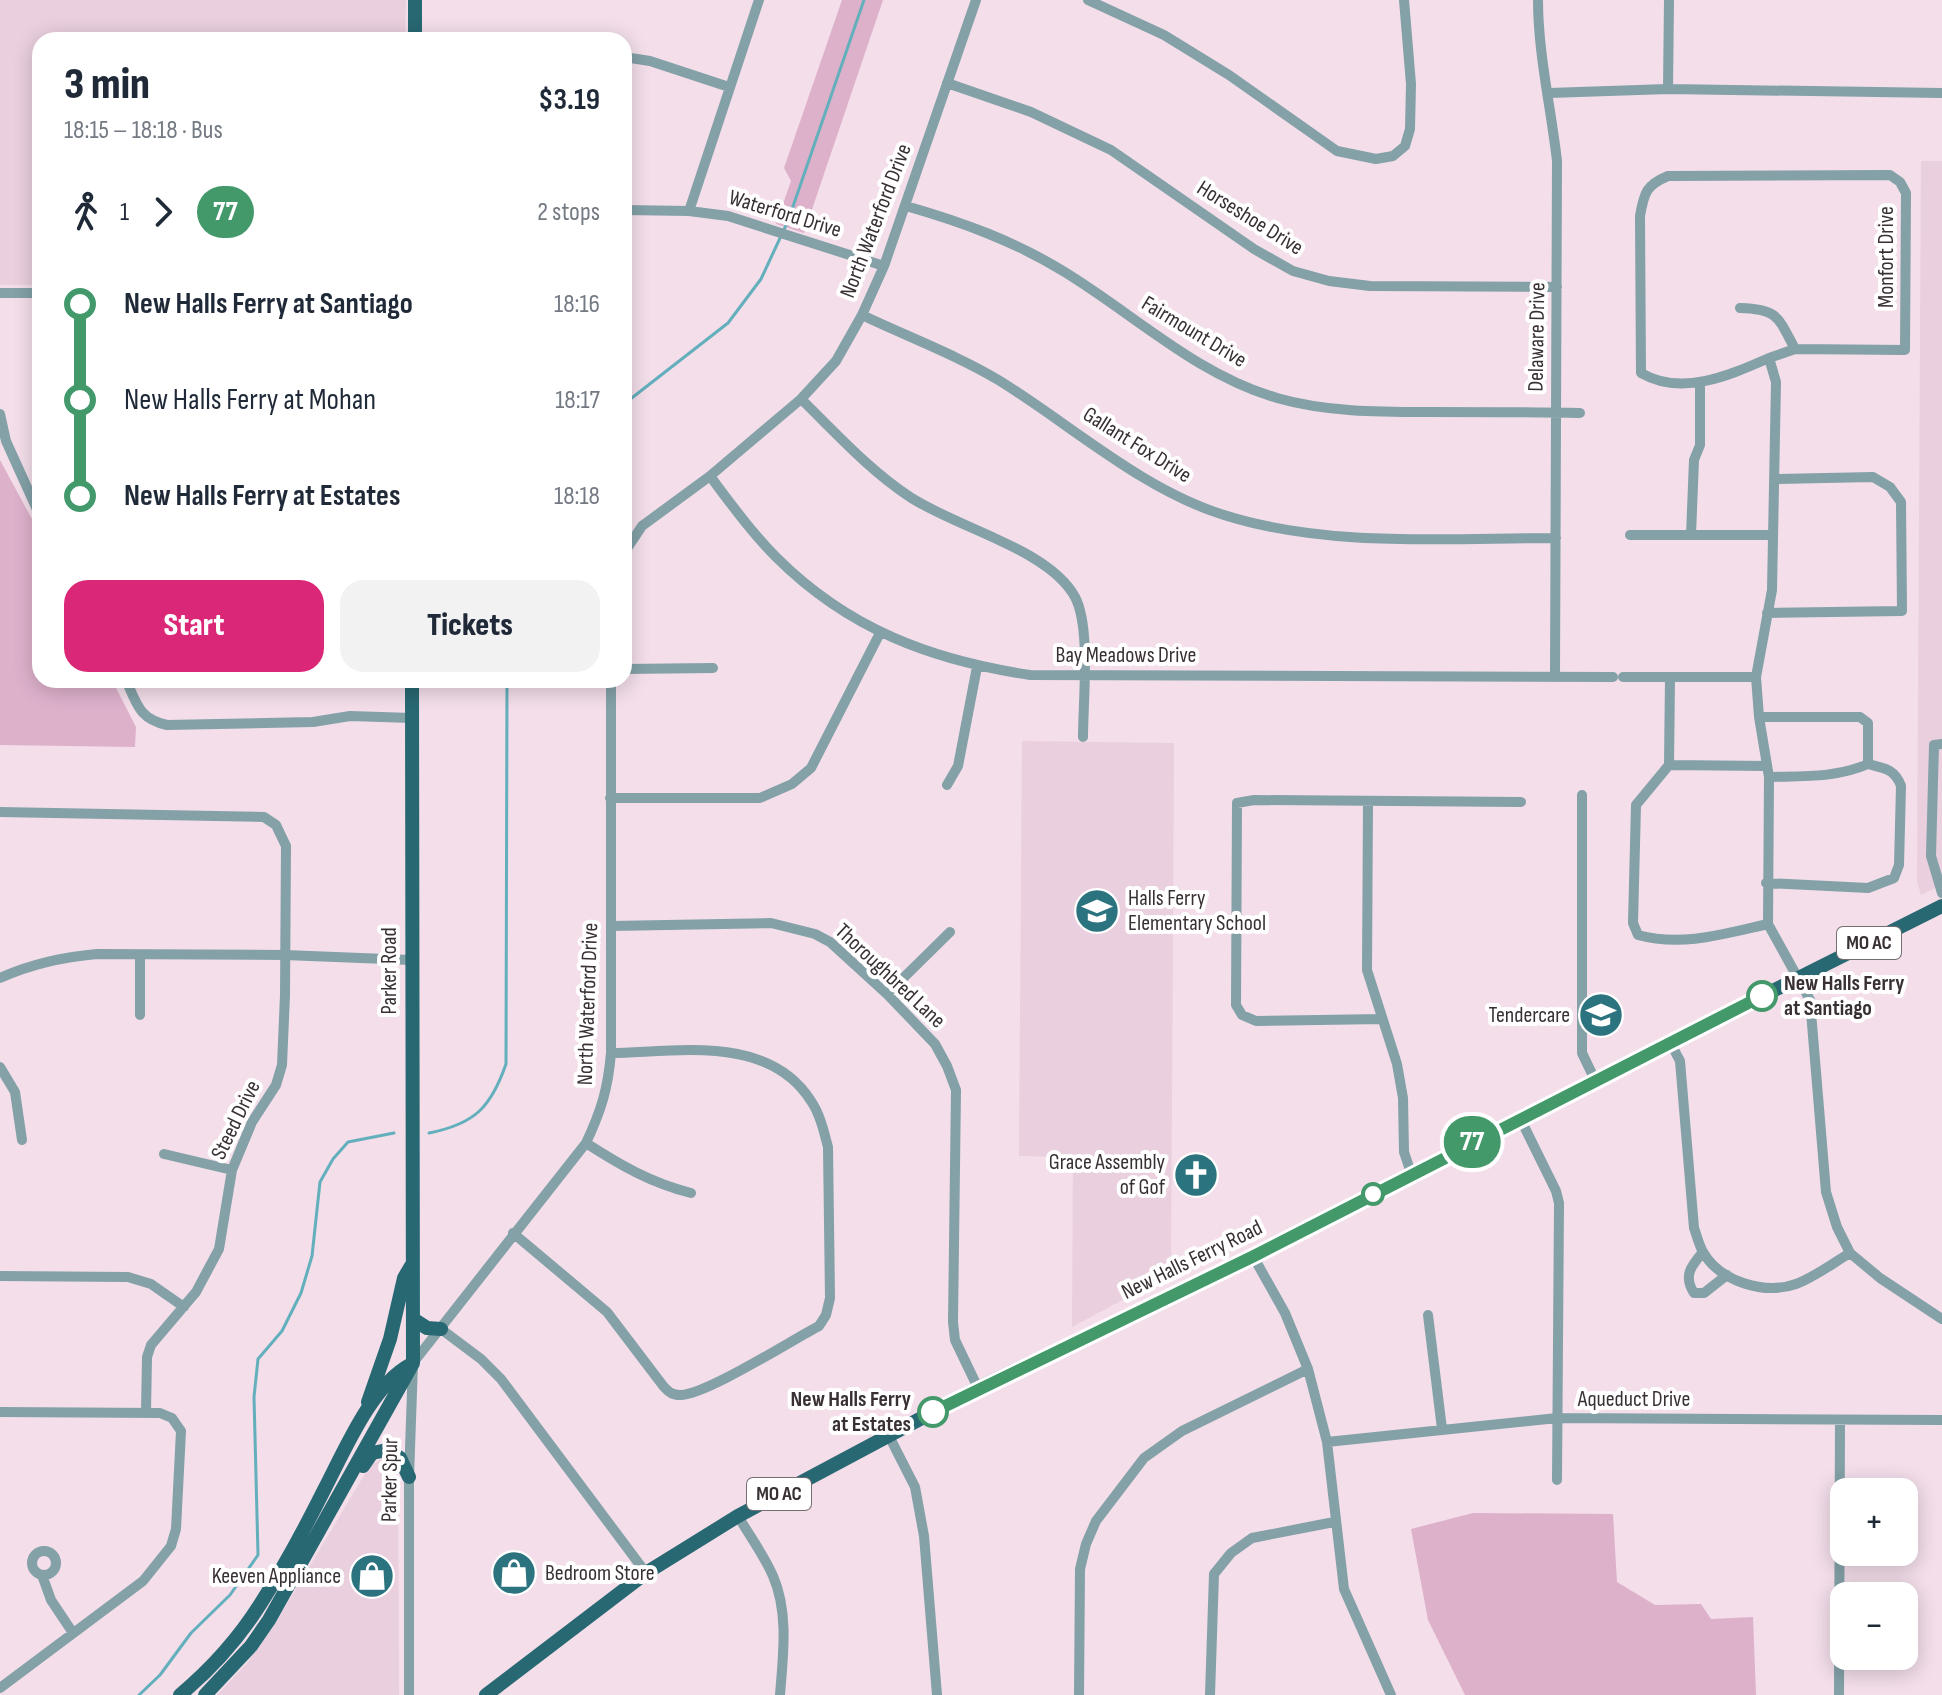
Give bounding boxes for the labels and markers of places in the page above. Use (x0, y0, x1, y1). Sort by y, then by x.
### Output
place label: Halls Ferry Elementary School (1128, 885, 1266, 937)
school or university icon: Halls Ferry Elementary School (1073, 887, 1121, 935)
place label: New Halls Ferry at Santiago (1784, 970, 1904, 1022)
marker: New Halls Ferry at Santiago (1747, 981, 1777, 1011)
school or university icon: Tendercare (1577, 991, 1625, 1039)
place label: Tendercare (1488, 1002, 1570, 1029)
place label: Grace Assembly of Gof (1049, 1149, 1166, 1201)
church icon: Grace Assembly of Gof (1172, 1151, 1220, 1199)
unlabelled marker (1362, 1183, 1384, 1205)
place label: New Halls Ferry at Estates (791, 1386, 911, 1438)
marker: New Halls Ferry at Estates (918, 1397, 948, 1427)
shop icon: Bedroom Store (490, 1549, 538, 1597)
shop icon: Keeven Appliance (348, 1552, 396, 1600)
place label: Bedroom Store (545, 1560, 655, 1587)
place label: Keeven Appliance (212, 1563, 341, 1590)

